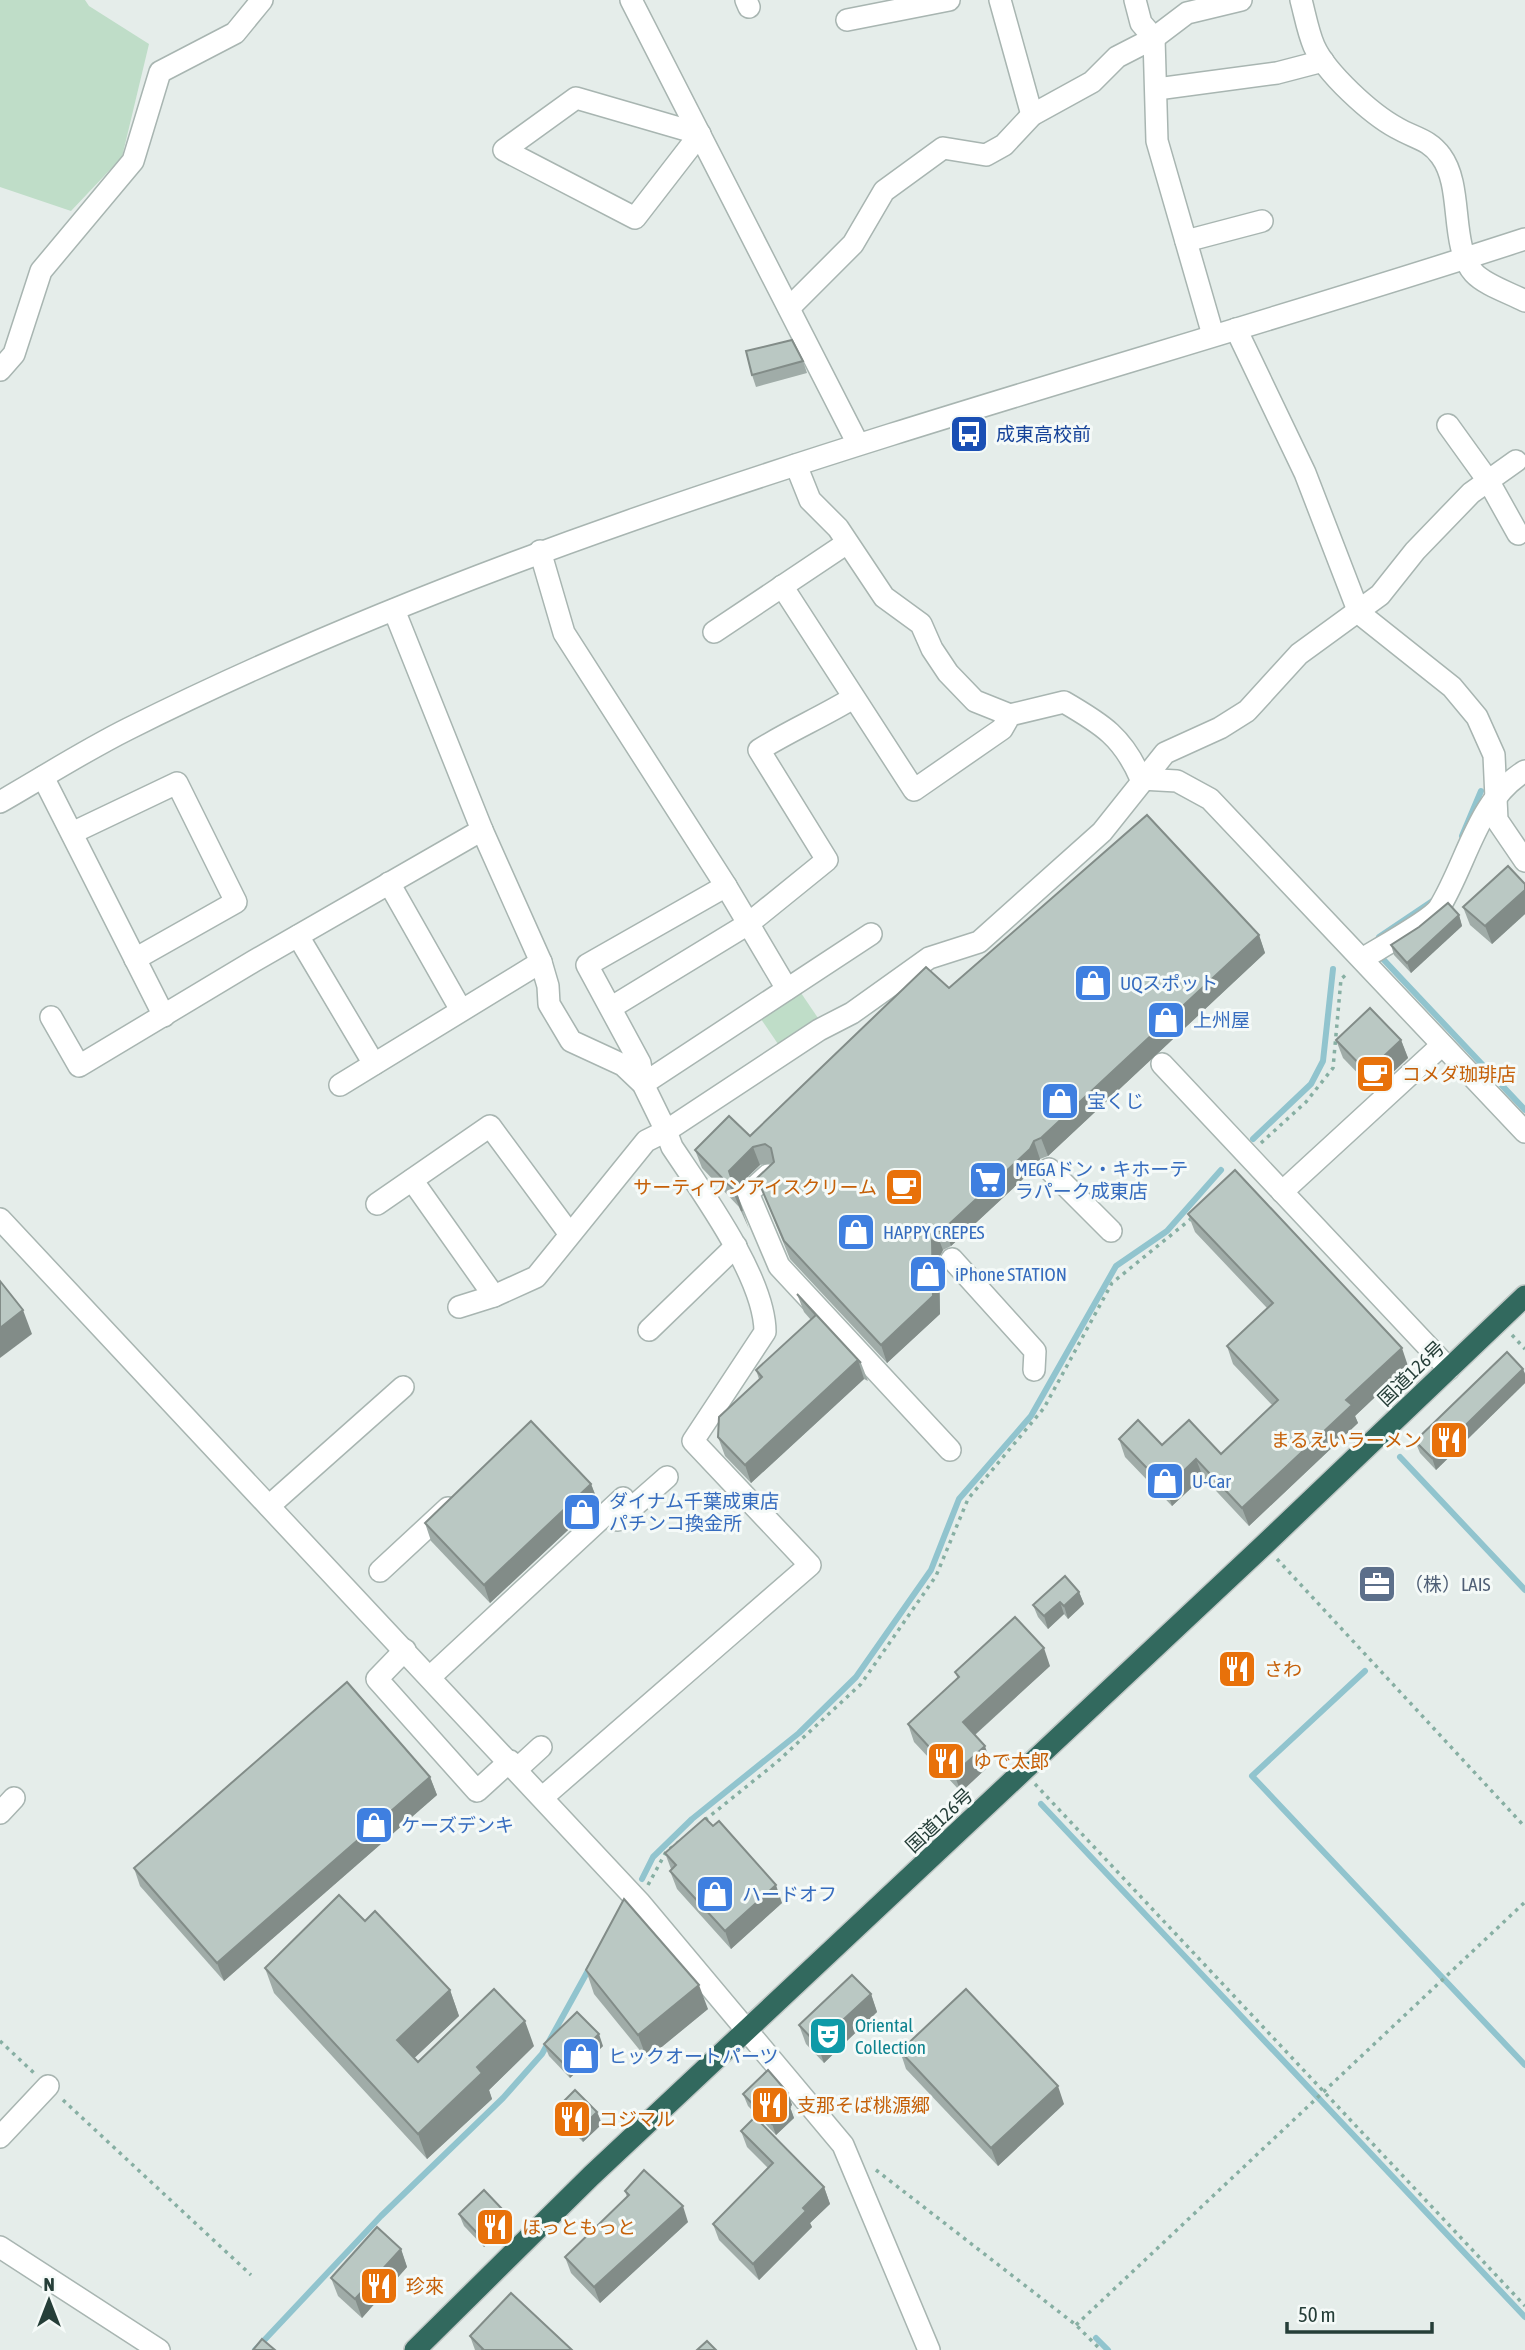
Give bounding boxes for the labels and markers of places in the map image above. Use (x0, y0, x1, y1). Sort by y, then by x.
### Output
bus stop icon: 成東高校前 (948, 413, 990, 455)
place label: 成東高校前 (996, 423, 1091, 445)
shop icon: UQスポット (1072, 962, 1114, 1004)
place label: UQスポット (1120, 972, 1218, 994)
shop icon: 上州屋 (1145, 999, 1187, 1041)
place label: 上州屋 (1193, 1009, 1250, 1031)
cafe icon: コメダ珈琲店 (1354, 1053, 1396, 1095)
place label: コメダ珈琲店 (1402, 1063, 1516, 1085)
shop icon: 宝くじ (1039, 1080, 1081, 1122)
place label: 宝くじ (1087, 1090, 1144, 1112)
place label: MEGAドン・キホーテ ラパーク成東店 (1015, 1158, 1188, 1202)
supermarket icon: MEGAドン・キホーテ ラパーク成東店 (967, 1159, 1009, 1201)
cafe icon: サーティワンアイスクリーム (883, 1166, 925, 1208)
place label: サーティワンアイスクリーム (633, 1176, 877, 1198)
shop icon: HAPPY CREPES (835, 1211, 877, 1253)
place label: HAPPY CREPES (883, 1221, 985, 1243)
shop icon: iPhone STATION (907, 1253, 949, 1295)
place label: iPhone STATION (955, 1263, 1067, 1285)
restaurant icon: まるえいラーメン (1428, 1419, 1470, 1461)
place label: まるえいラーメン (1271, 1429, 1422, 1451)
shop icon: U-Car (1144, 1460, 1186, 1502)
place label: U-Car (1192, 1470, 1231, 1492)
place label: ダイナム千葉成東店 パチンコ換金所 (609, 1490, 779, 1534)
shop icon: ダイナム千葉成東店 パチンコ換金所 (561, 1491, 603, 1533)
office icon: （株）LAIS (1356, 1563, 1398, 1605)
place label: （株）LAIS (1404, 1573, 1491, 1595)
restaurant icon: さわ (1216, 1648, 1258, 1690)
place label: さわ (1264, 1658, 1302, 1680)
restaurant icon: ゆで太郎 (925, 1740, 967, 1782)
place label: ゆで太郎 (973, 1750, 1049, 1772)
shop icon: ケーズデンキ (353, 1804, 395, 1846)
place label: ケーズデンキ (401, 1814, 514, 1836)
shop icon: ハードオフ (694, 1873, 736, 1915)
place label: ハードオフ (742, 1883, 837, 1905)
place label: Oriental Collection (855, 2014, 926, 2058)
theatre icon: Oriental Collection (807, 2015, 849, 2057)
shop icon: ヒックオートパーツ (560, 2035, 602, 2077)
place label: ヒックオートパーツ (608, 2045, 779, 2067)
restaurant icon: 支那そば桃源郷 (749, 2084, 791, 2126)
place label: 支那そば桃源郷 (797, 2094, 930, 2116)
restaurant icon: コジマル (551, 2098, 593, 2140)
place label: コジマル (599, 2108, 675, 2130)
restaurant icon: ほっともっと (474, 2206, 516, 2248)
place label: ほっともっと (522, 2216, 636, 2238)
restaurant icon: 珍來 (358, 2265, 400, 2307)
place label: 珍來 (406, 2275, 444, 2297)

